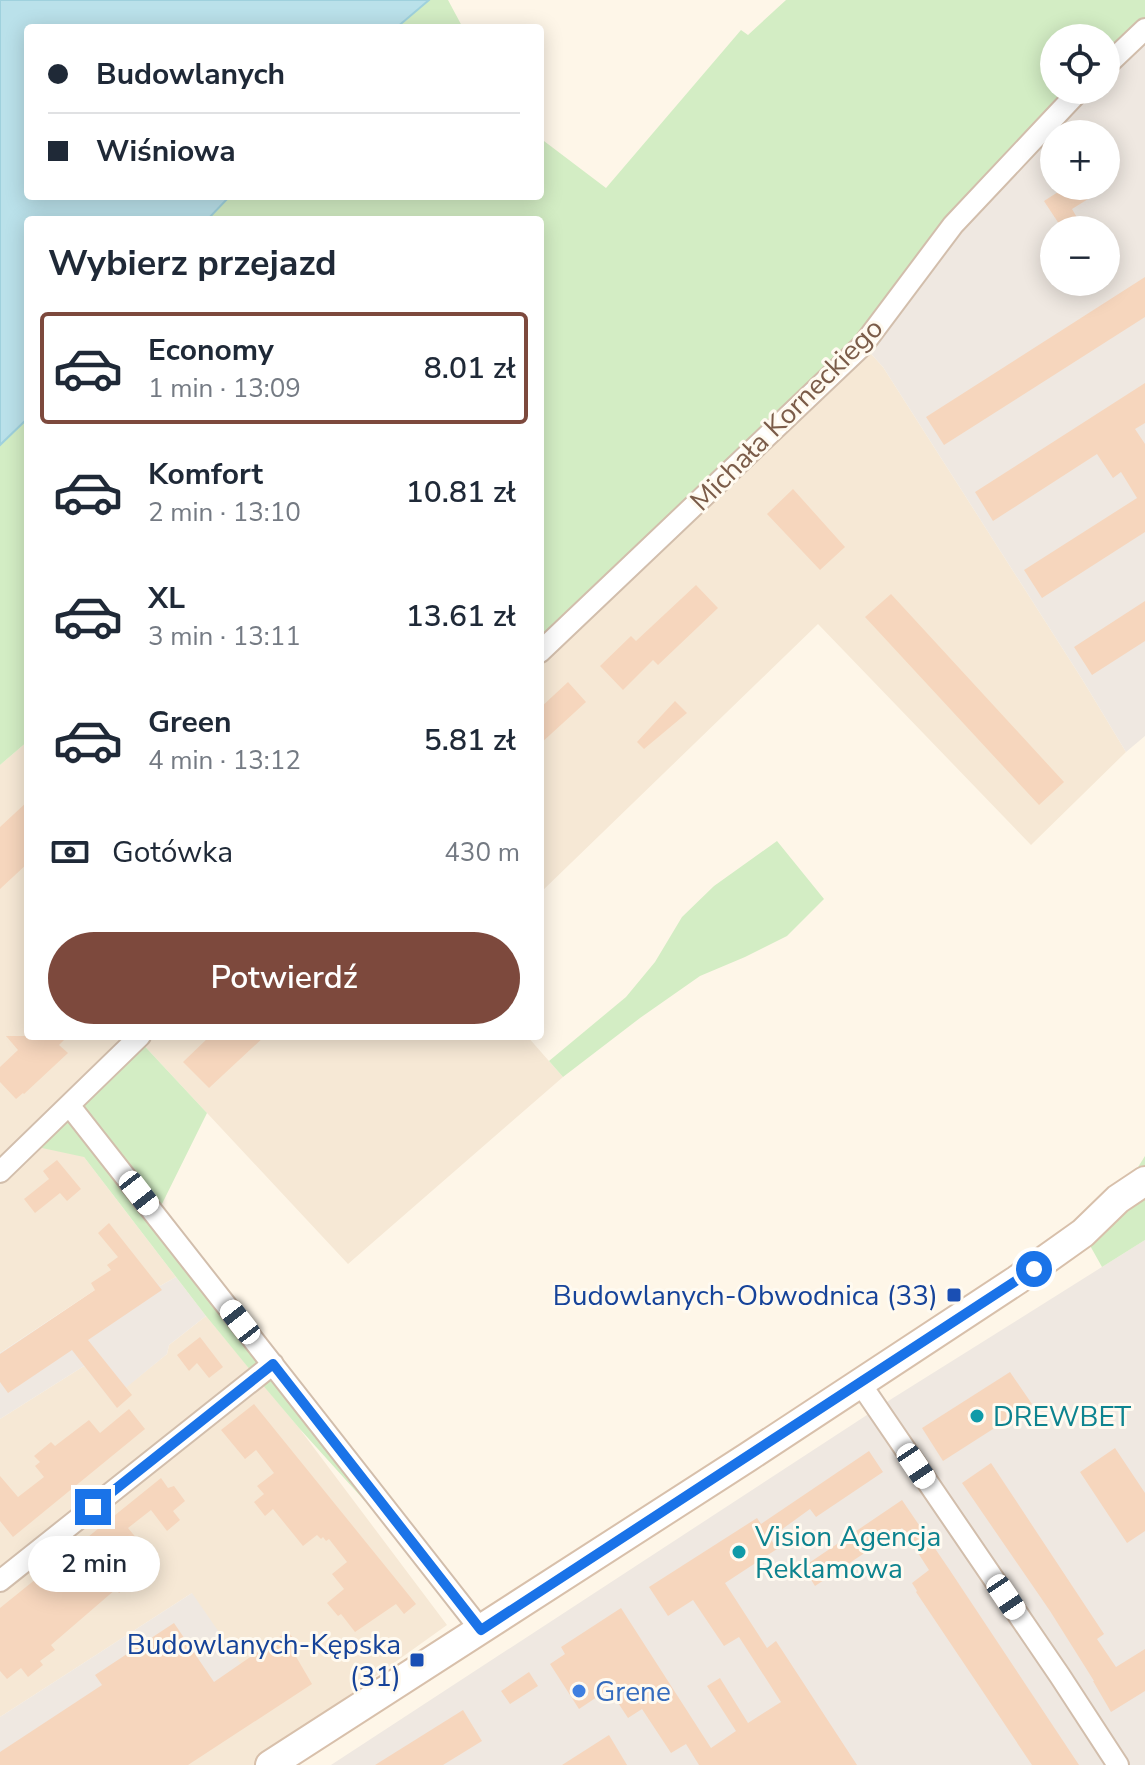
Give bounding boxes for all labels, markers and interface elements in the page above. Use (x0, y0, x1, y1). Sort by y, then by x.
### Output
map controls (1040, 24, 1120, 296)
button: locate (1040, 24, 1120, 104)
text: Budowlanych (96, 54, 285, 95)
button: + (1040, 120, 1120, 200)
text: Wiśniowa (96, 131, 236, 172)
button: − (1040, 216, 1120, 296)
text: Wybierz przejazd (48, 239, 337, 288)
street label: Michała Korneckiego (682, 310, 891, 519)
text: Economy (148, 330, 274, 371)
icon: car (52, 332, 124, 404)
text: 8.01 zł (424, 348, 516, 389)
text: 1 min · 13:09 (148, 371, 301, 406)
text: Komfort (148, 454, 263, 495)
icon: car (52, 456, 124, 528)
text: 10.81 zł (406, 472, 516, 513)
text: 2 min · 13:10 (148, 495, 301, 530)
text: XL (148, 578, 185, 619)
icon: car (52, 580, 124, 652)
text: 13.61 zł (406, 596, 516, 637)
text: 3 min · 13:11 (148, 619, 301, 654)
text: Green (148, 702, 232, 743)
icon: car (52, 704, 124, 776)
text: 5.81 zł (424, 720, 516, 761)
text: 4 min · 13:12 (148, 743, 301, 778)
icon: cash (48, 830, 92, 874)
text: Gotówka (112, 832, 233, 873)
text: 430 m (444, 835, 520, 870)
button: Potwierdź (48, 932, 520, 1024)
car (115, 1167, 163, 1219)
route start (1016, 1251, 1052, 1287)
place label: Budowlanych-Obwodnica (33) (553, 1277, 938, 1315)
marker: Budowlanych-Obwodnica (33) (945, 1286, 963, 1304)
car (216, 1296, 264, 1348)
place label: DREWBET (993, 1398, 1131, 1436)
marker: DREWBET (968, 1407, 986, 1425)
car (893, 1439, 939, 1493)
route end (75, 1489, 111, 1525)
place label: Vision Agencja Reklamowa (754, 1518, 941, 1588)
callout: 2 min (27, 1535, 159, 1591)
marker: Vision Agencja Reklamowa (730, 1543, 748, 1561)
text: 2 min (61, 1546, 127, 1581)
car (983, 1570, 1029, 1624)
place label: Budowlanych-Kępska (31) (127, 1626, 401, 1696)
marker: Budowlanych-Kępska (31) (408, 1651, 426, 1669)
place label: Grene (595, 1673, 671, 1711)
marker: Grene (570, 1682, 588, 1700)

